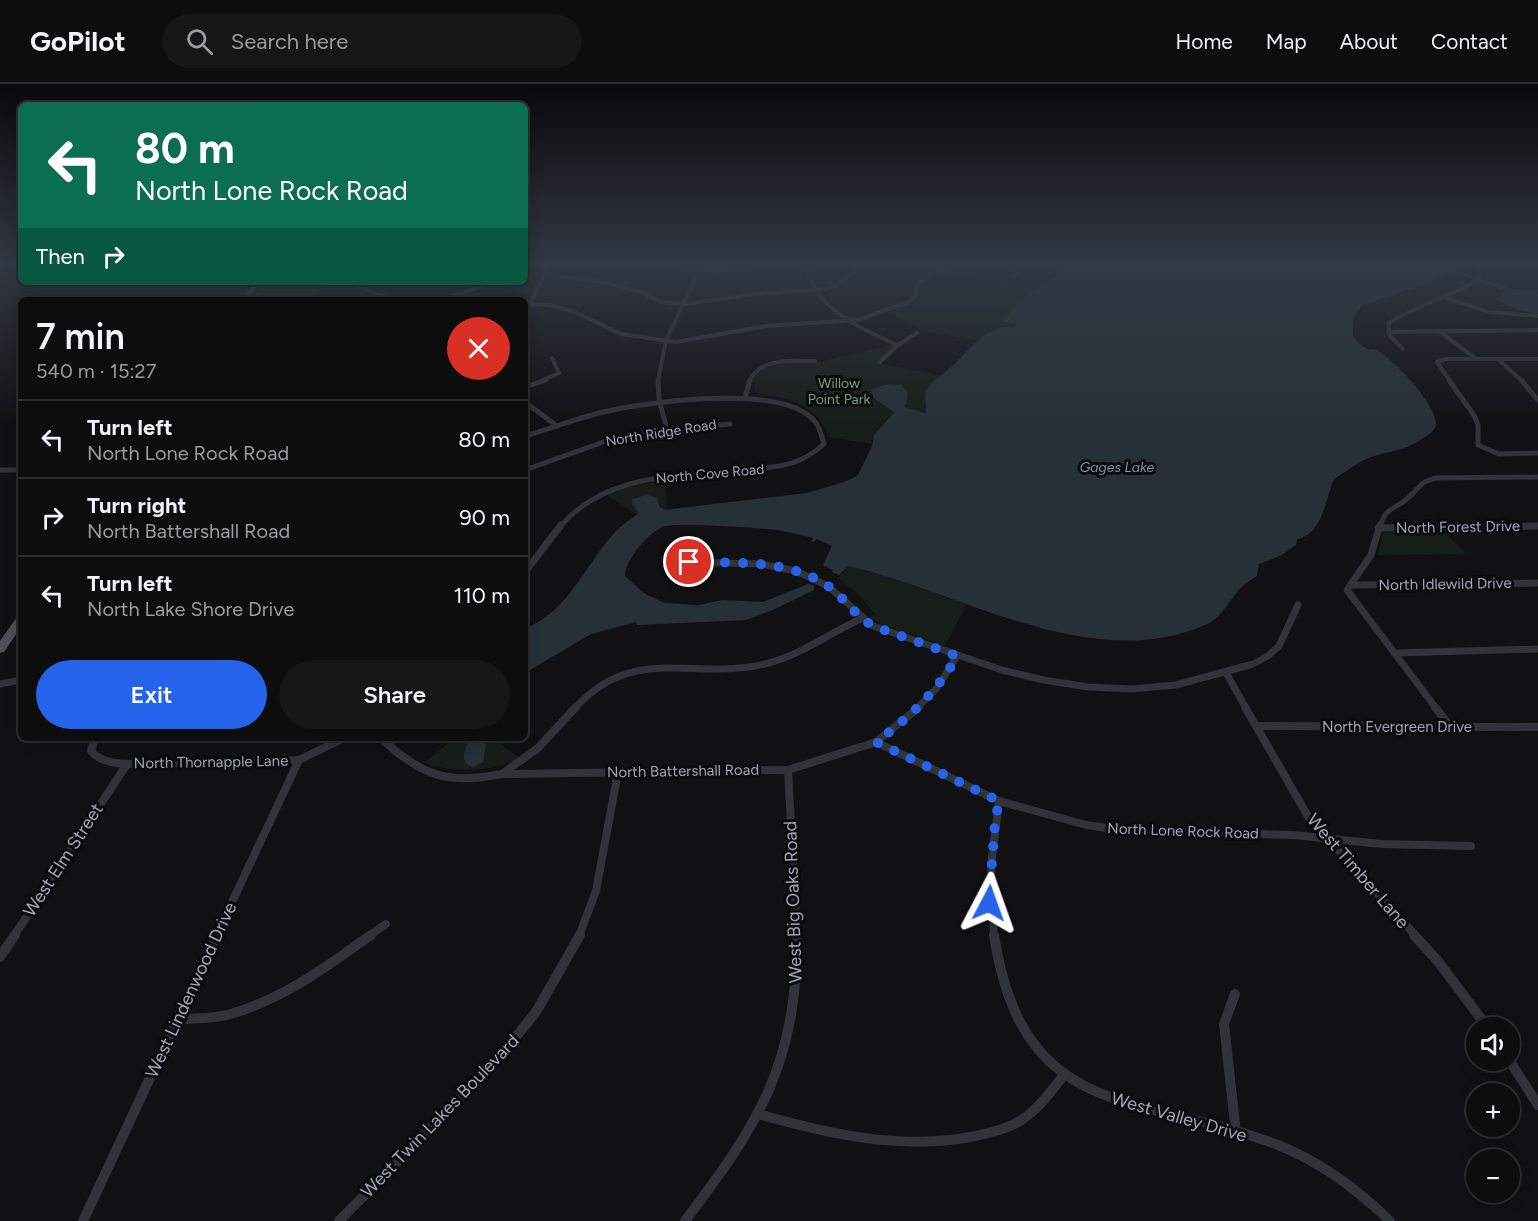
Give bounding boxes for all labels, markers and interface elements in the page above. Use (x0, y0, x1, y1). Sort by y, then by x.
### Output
search box (162, 14, 582, 68)
text: GoPilot (30, 24, 126, 58)
icon: search (183, 25, 216, 58)
text: Search here (231, 28, 348, 55)
text: Home (1176, 29, 1233, 54)
text: Map (1266, 29, 1307, 54)
text: About (1340, 29, 1398, 54)
text: Contact (1431, 29, 1508, 54)
text: 80 m (135, 123, 235, 174)
icon: left (36, 126, 114, 204)
text: North Lone Rock Road (135, 174, 408, 207)
icon: right (97, 240, 130, 273)
text: Then (36, 243, 85, 270)
text: 7 min (36, 315, 125, 358)
button: close (447, 317, 510, 380)
text: 540 m · 15:27 (36, 359, 156, 383)
park label: Willow Point Park (808, 375, 870, 408)
text: Turn left (87, 414, 173, 441)
street label: North Ridge Road (604, 416, 718, 450)
icon: left (36, 423, 69, 456)
text: 80 m (458, 426, 510, 453)
text: North Lone Rock Road (87, 441, 289, 465)
water label: Gages Lake (1080, 459, 1155, 476)
street label: North Cove Road (655, 461, 765, 487)
text: Turn right (87, 492, 186, 519)
icon: right (36, 501, 69, 534)
text: 90 m (459, 504, 510, 531)
street label: North Forest Drive (1396, 517, 1520, 537)
text: North Battershall Road (87, 519, 290, 543)
pin (663, 536, 714, 587)
icon: arrive (672, 545, 705, 578)
text: Turn left (87, 570, 173, 597)
street label: North Idlewild Drive (1378, 574, 1512, 594)
icon: left (36, 579, 69, 612)
text: 110 m (454, 582, 510, 609)
text: North Lake Shore Drive (87, 597, 294, 621)
button: Exit (36, 660, 267, 729)
button: Share (279, 660, 510, 729)
street label: North Evergreen Drive (1322, 718, 1472, 736)
street label: North Thornapple Lane (134, 752, 288, 772)
street label: North Battershall Road (607, 761, 759, 781)
street label: West Elm Street (18, 799, 108, 921)
street label: West Timber Lane (1302, 809, 1414, 933)
street label: North Lone Rock Road (1107, 819, 1259, 843)
street label: West Big Oaks Road (779, 820, 807, 984)
position arrow (957, 871, 1021, 935)
street label: West Lindenwood Drive (141, 899, 241, 1081)
map controls (1466, 1017, 1520, 1203)
button: sound (1466, 1017, 1520, 1071)
street label: West Twin Lakes Boulevard (356, 1030, 524, 1202)
button: + (1466, 1083, 1520, 1137)
street label: West Valley Drive (1109, 1087, 1249, 1147)
button: − (1466, 1149, 1520, 1203)

